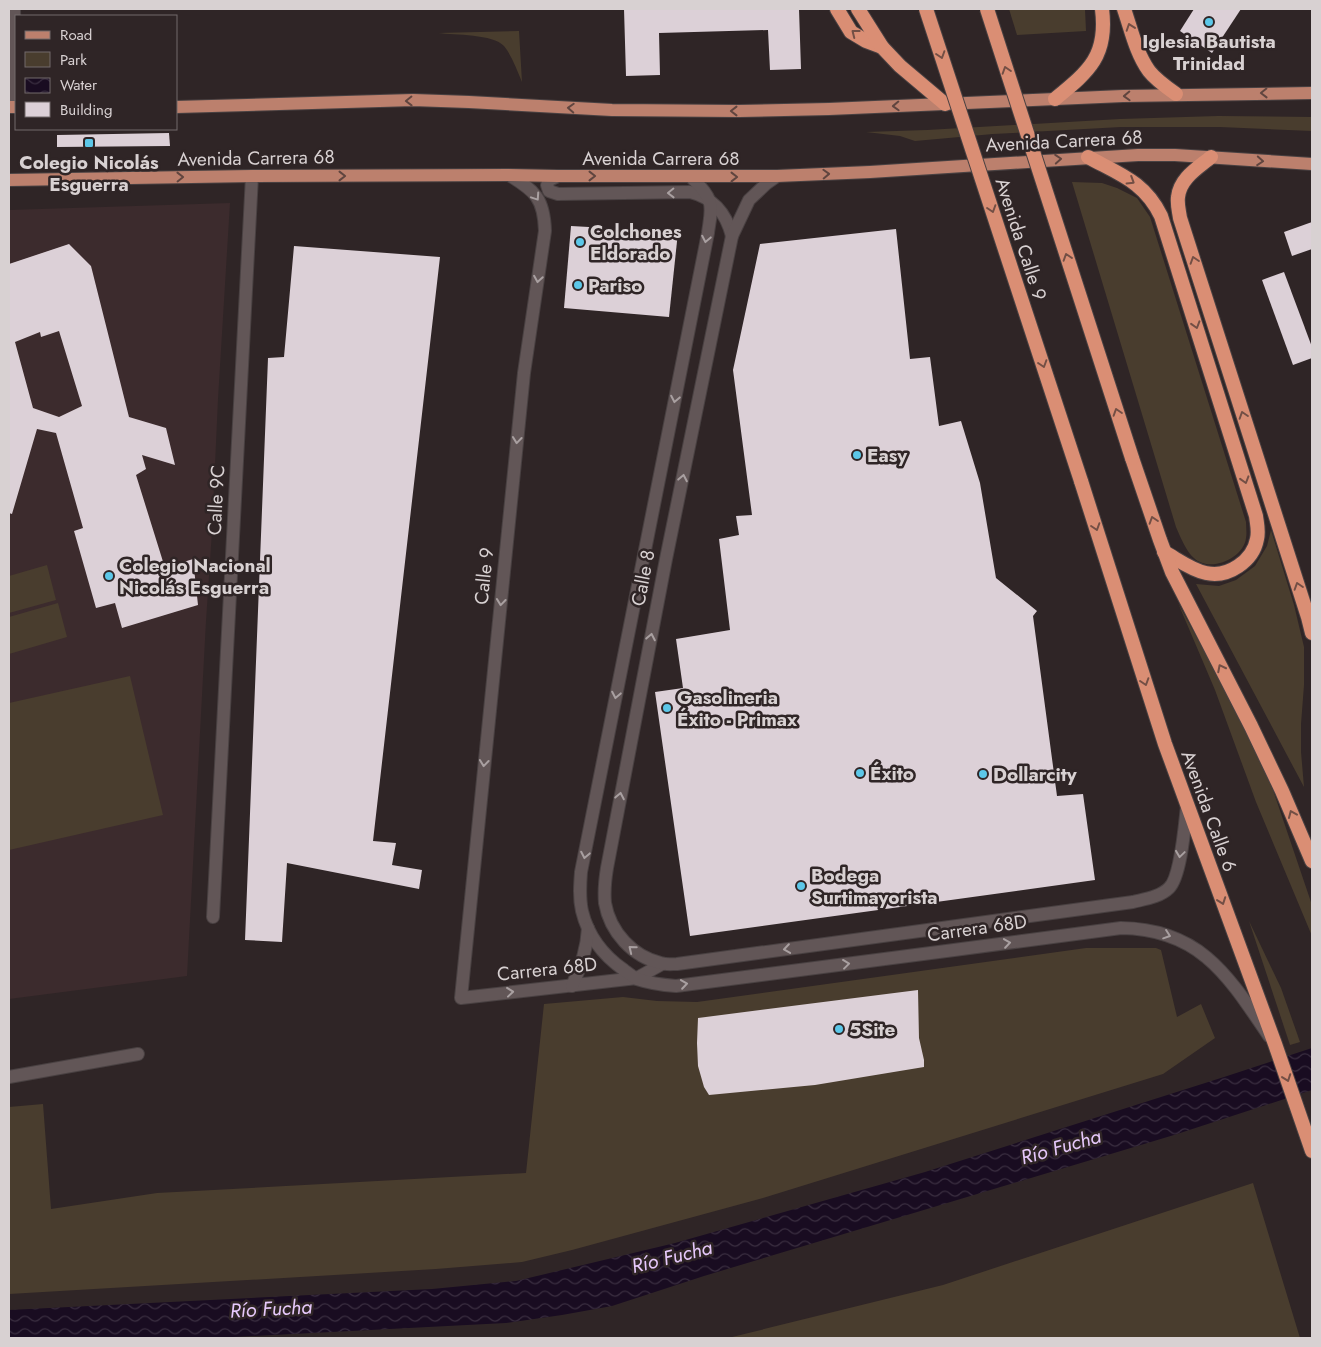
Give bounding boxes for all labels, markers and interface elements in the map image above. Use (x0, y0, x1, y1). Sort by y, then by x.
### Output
legend (15, 15, 178, 130)
marker: Iglesia Bautista Trinidad (1203, 16, 1215, 28)
one-way arrow (1126, 23, 1136, 31)
text: Road (60, 24, 92, 46)
place label: Iglesia Bautista Trinidad (1142, 28, 1276, 77)
one-way arrow (852, 30, 861, 39)
text: Park (60, 49, 87, 71)
one-way arrow (935, 50, 945, 59)
one-way arrow (1002, 66, 1012, 74)
text: Water (60, 74, 98, 96)
one-way arrow (1259, 88, 1267, 98)
one-way arrow (1123, 90, 1131, 101)
one-way arrow (405, 95, 413, 106)
text: Building (60, 99, 112, 121)
one-way arrow (892, 101, 900, 111)
one-way arrow (567, 103, 575, 114)
one-way arrow (729, 106, 737, 116)
street label: Avenida Carrera 68 (985, 123, 1143, 159)
marker: Colegio Nicolás Esguerra (83, 137, 95, 149)
street label: Avenida Carrera 68 (177, 143, 335, 173)
street label: Avenida Carrera 68 (582, 145, 740, 172)
place label: Colegio Nicolás Esguerra (19, 149, 159, 198)
one-way arrow (1054, 154, 1062, 165)
one-way arrow (1256, 155, 1264, 166)
one-way arrow (822, 169, 830, 180)
one-way arrow (339, 171, 347, 181)
one-way arrow (589, 171, 597, 181)
one-way arrow (176, 172, 184, 182)
one-way arrow (730, 172, 738, 182)
street label: Avenida Calle 9 (988, 174, 1054, 304)
one-way arrow (1125, 174, 1134, 184)
one-way arrow (667, 187, 675, 198)
one-way arrow (530, 191, 539, 201)
one-way arrow (986, 205, 996, 213)
place label: Colchones Eldorado (590, 218, 682, 267)
one-way arrow (702, 235, 712, 244)
marker: Colchones Eldorado (574, 236, 586, 248)
one-way arrow (1063, 254, 1073, 262)
one-way arrow (1189, 256, 1199, 265)
place label: Pariso (588, 272, 642, 299)
one-way arrow (533, 275, 543, 283)
marker: Pariso (572, 279, 584, 291)
one-way arrow (1191, 321, 1201, 329)
one-way arrow (1037, 359, 1047, 368)
one-way arrow (670, 394, 681, 403)
one-way arrow (1113, 408, 1123, 417)
one-way arrow (1239, 411, 1249, 419)
one-way arrow (512, 436, 523, 444)
place label: Easy (867, 442, 908, 469)
marker: Easy (851, 449, 863, 461)
street label: Calle 9C (201, 464, 231, 536)
one-way arrow (677, 473, 687, 482)
one-way arrow (1239, 476, 1249, 484)
one-way arrow (1149, 517, 1159, 525)
one-way arrow (1090, 523, 1100, 531)
street label: Calle 9 (468, 546, 500, 606)
street label: Calle 8 (624, 548, 662, 608)
place label: Colegio Nacional Nicolás Esguerra (119, 552, 271, 601)
marker: Colegio Nacional Nicolás Esguerra (103, 570, 115, 582)
one-way arrow (1294, 582, 1304, 591)
one-way arrow (495, 598, 506, 606)
one-way arrow (645, 632, 656, 641)
one-way arrow (1217, 664, 1227, 673)
one-way arrow (1139, 677, 1149, 686)
place label: Gasolineria Éxito - Primax (677, 684, 798, 733)
one-way arrow (611, 691, 622, 700)
marker: Gasolineria Éxito - Primax (661, 702, 673, 714)
street label: Avenida Calle 6 (1175, 747, 1243, 875)
one-way arrow (479, 760, 490, 768)
place label: Éxito (870, 760, 914, 787)
place label: Dollarcity (993, 761, 1078, 788)
marker: Éxito (854, 767, 866, 779)
marker: Dollarcity (977, 768, 989, 780)
one-way arrow (614, 792, 625, 801)
one-way arrow (1288, 810, 1299, 819)
one-way arrow (1176, 849, 1186, 858)
one-way arrow (580, 850, 590, 859)
place label: Bodega Surtimayorista (811, 862, 937, 911)
marker: Bodega Surtimayorista (795, 880, 807, 892)
one-way arrow (1216, 896, 1226, 904)
street label: Carrera 68D (925, 908, 1029, 948)
one-way arrow (1163, 929, 1171, 939)
one-way arrow (1003, 938, 1011, 949)
one-way arrow (783, 943, 791, 954)
one-way arrow (629, 945, 638, 954)
street label: Carrera 68D (496, 950, 598, 988)
one-way arrow (842, 959, 850, 970)
one-way arrow (680, 980, 689, 990)
one-way arrow (506, 987, 514, 998)
place label: 5Site (849, 1016, 895, 1043)
marker: 5Site (833, 1023, 845, 1035)
one-way arrow (1281, 1074, 1291, 1082)
water label: Río Fucha (1017, 1122, 1105, 1172)
water label: Río Fucha (628, 1233, 716, 1281)
water label: Río Fucha (229, 1292, 313, 1326)

